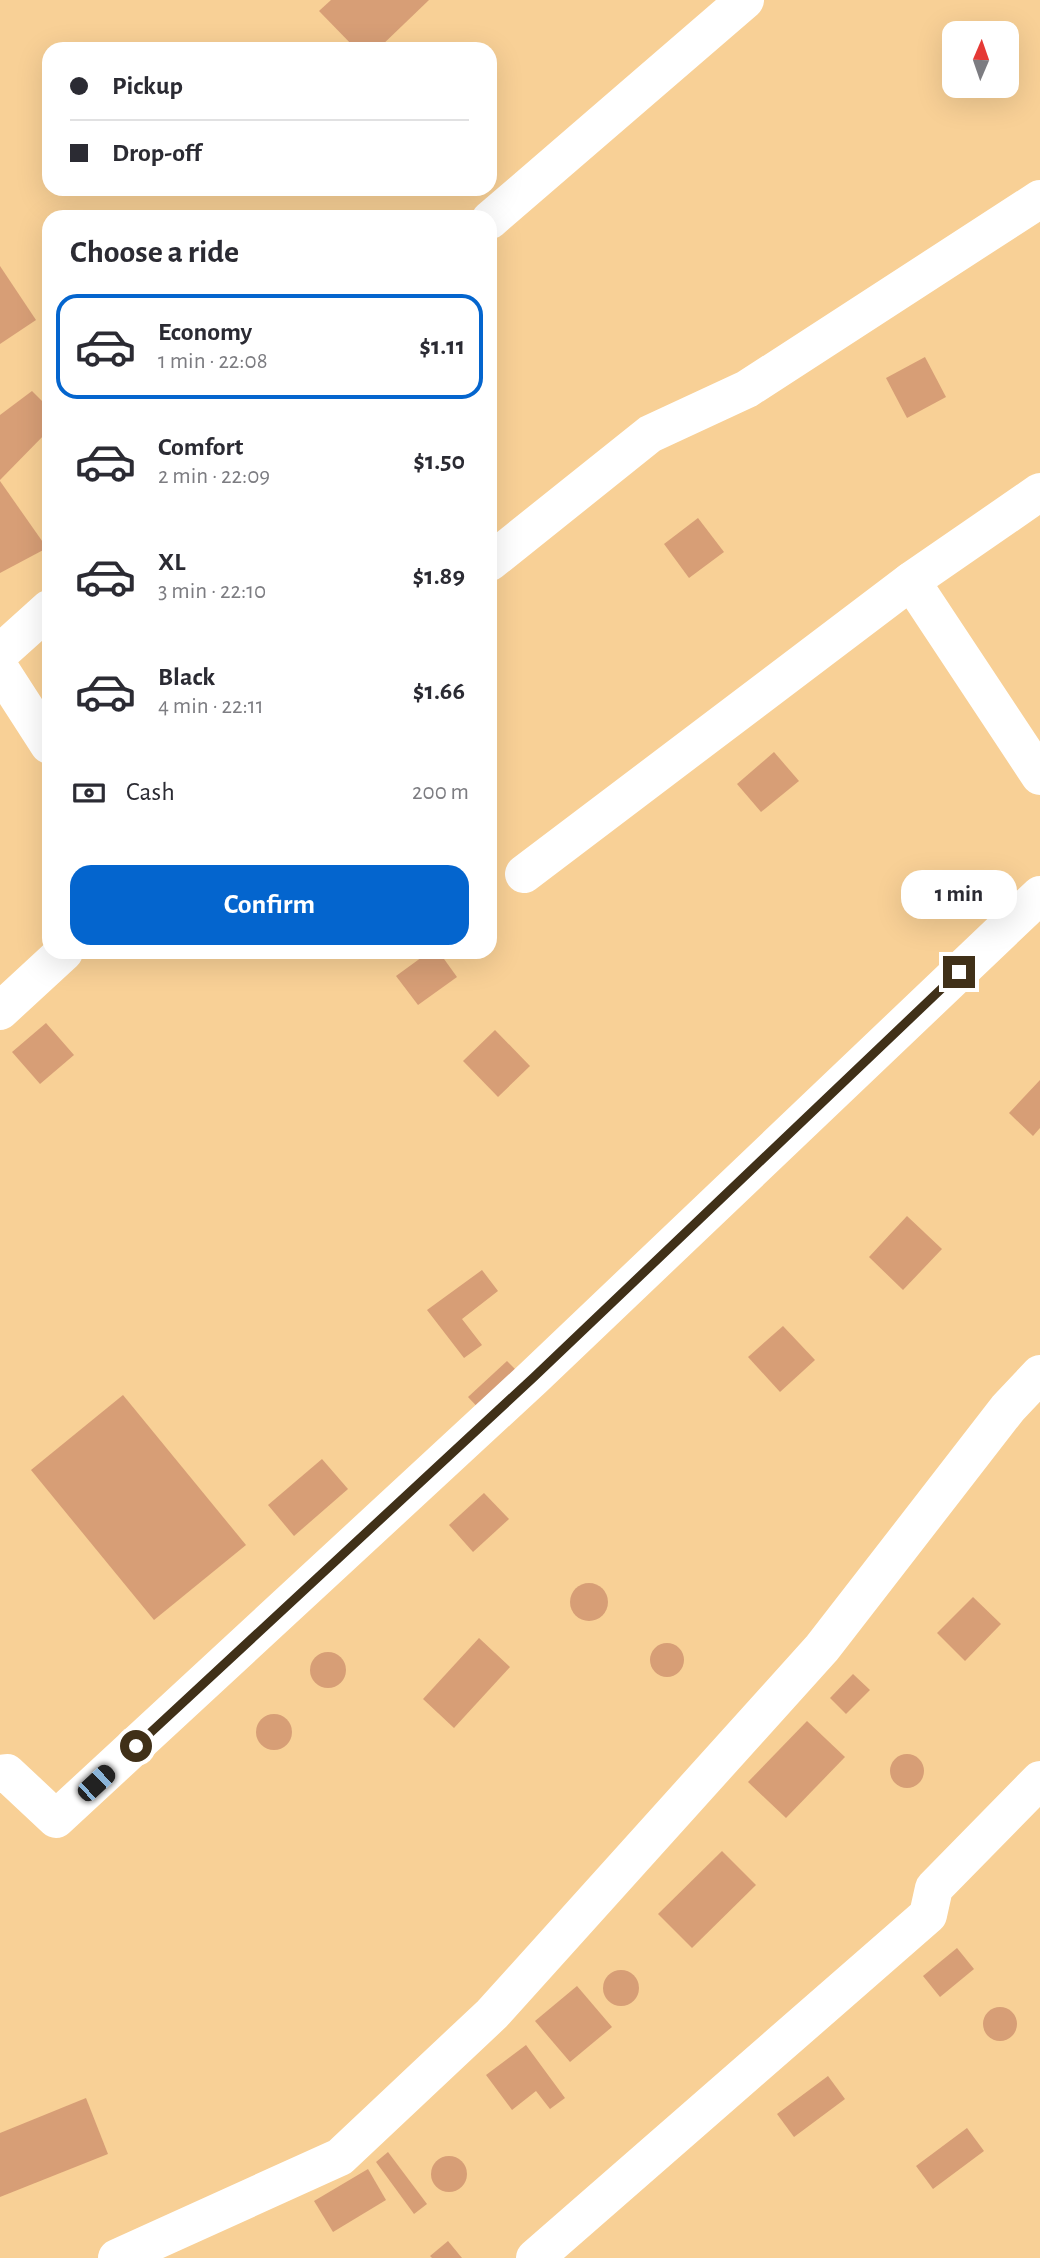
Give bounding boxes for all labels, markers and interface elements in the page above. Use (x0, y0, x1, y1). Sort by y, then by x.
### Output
north arrow (942, 21, 1018, 98)
map controls (942, 21, 1019, 98)
text: Pickup (112, 73, 183, 99)
text: Drop-off (112, 140, 201, 166)
text: Choose a ride (70, 236, 239, 268)
icon: car (74, 315, 137, 378)
text: Economy (158, 319, 252, 345)
text: $1.11 (419, 333, 465, 359)
text: 1 min · 22:08 (158, 350, 268, 373)
icon: car (74, 430, 137, 493)
text: Comfort (158, 434, 243, 460)
text: $1.50 (413, 448, 465, 474)
text: 2 min · 22:09 (158, 465, 270, 488)
icon: car (74, 545, 137, 608)
text: XL (158, 549, 185, 575)
text: $1.89 (413, 563, 465, 589)
text: 3 min · 22:10 (158, 580, 266, 603)
icon: car (74, 660, 137, 723)
text: Black (158, 664, 215, 690)
text: $1.66 (413, 678, 465, 704)
text: 4 min · 22:11 (158, 695, 264, 718)
icon: cash (70, 774, 108, 812)
text: Cash (126, 779, 175, 805)
text: 200 m (412, 781, 469, 804)
button: Confirm (70, 865, 469, 945)
callout: 1 min (901, 870, 1017, 920)
text: 1 min (935, 883, 983, 906)
route end (943, 956, 975, 988)
route start (120, 1730, 152, 1762)
car (74, 1761, 119, 1805)

